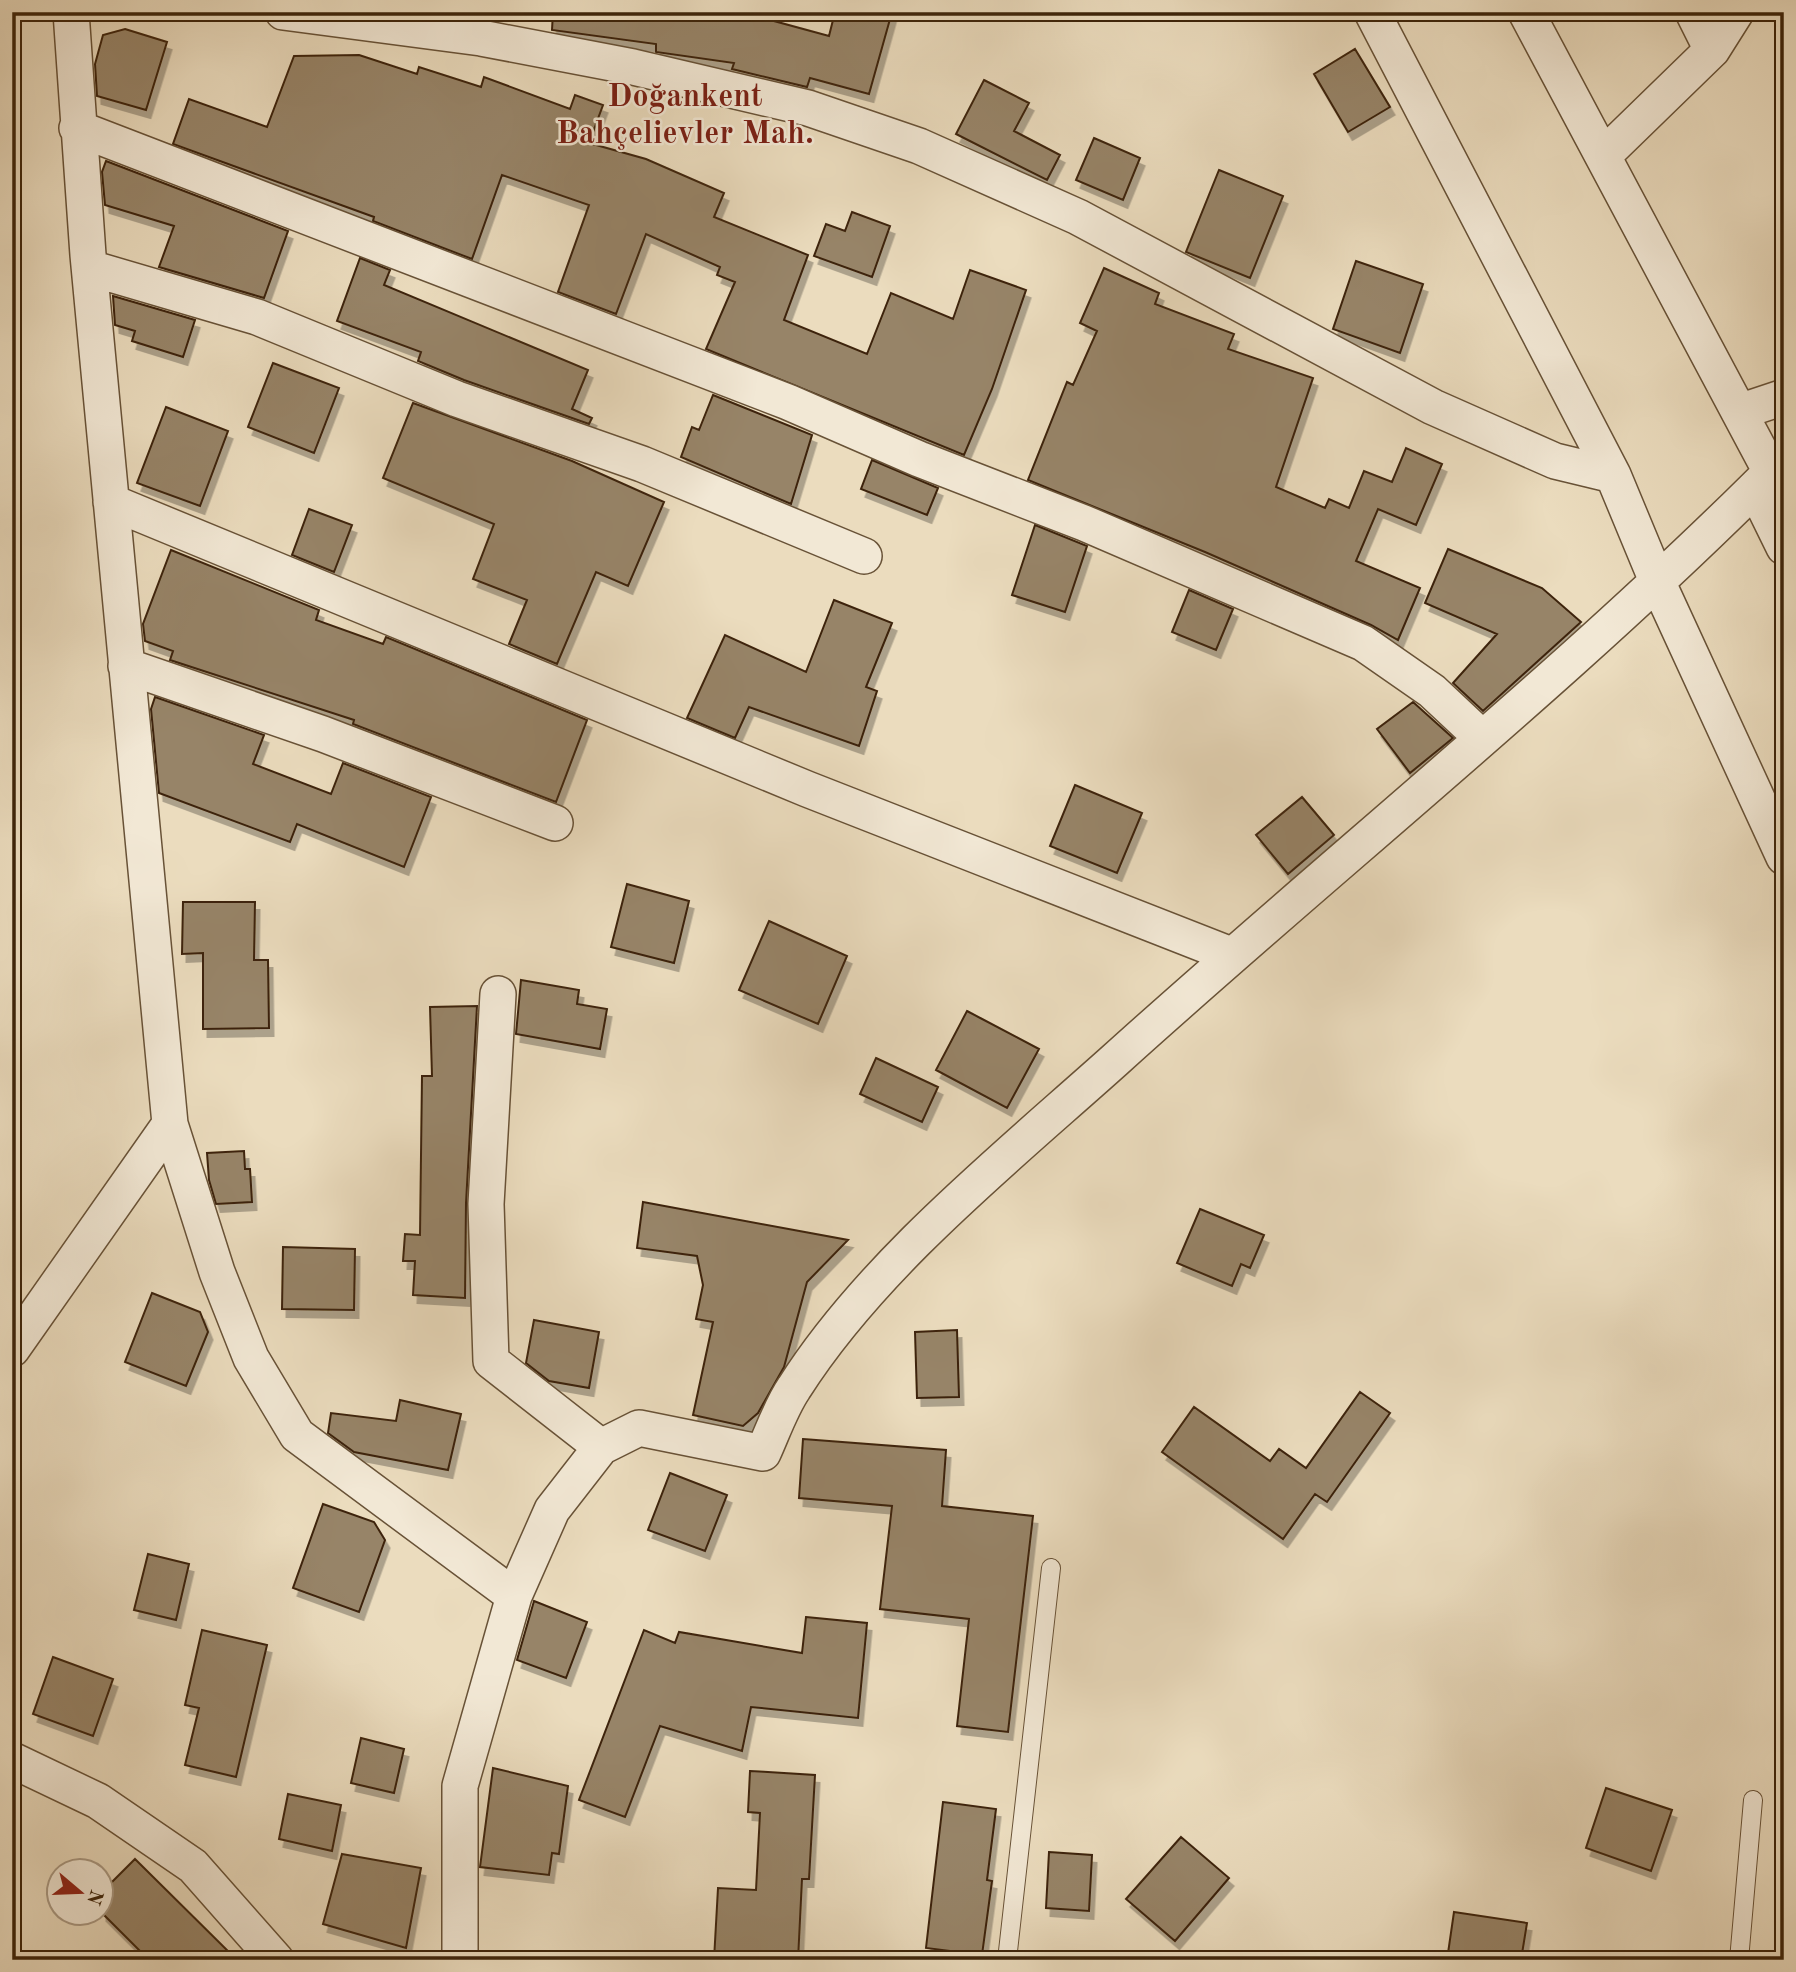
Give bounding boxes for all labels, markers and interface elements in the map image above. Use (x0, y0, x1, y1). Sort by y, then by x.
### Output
district label: Doğankent Bahçelievler Mah. (556, 82, 814, 151)
north arrow (46, 1856, 116, 1926)
text: N (82, 1887, 105, 1907)

